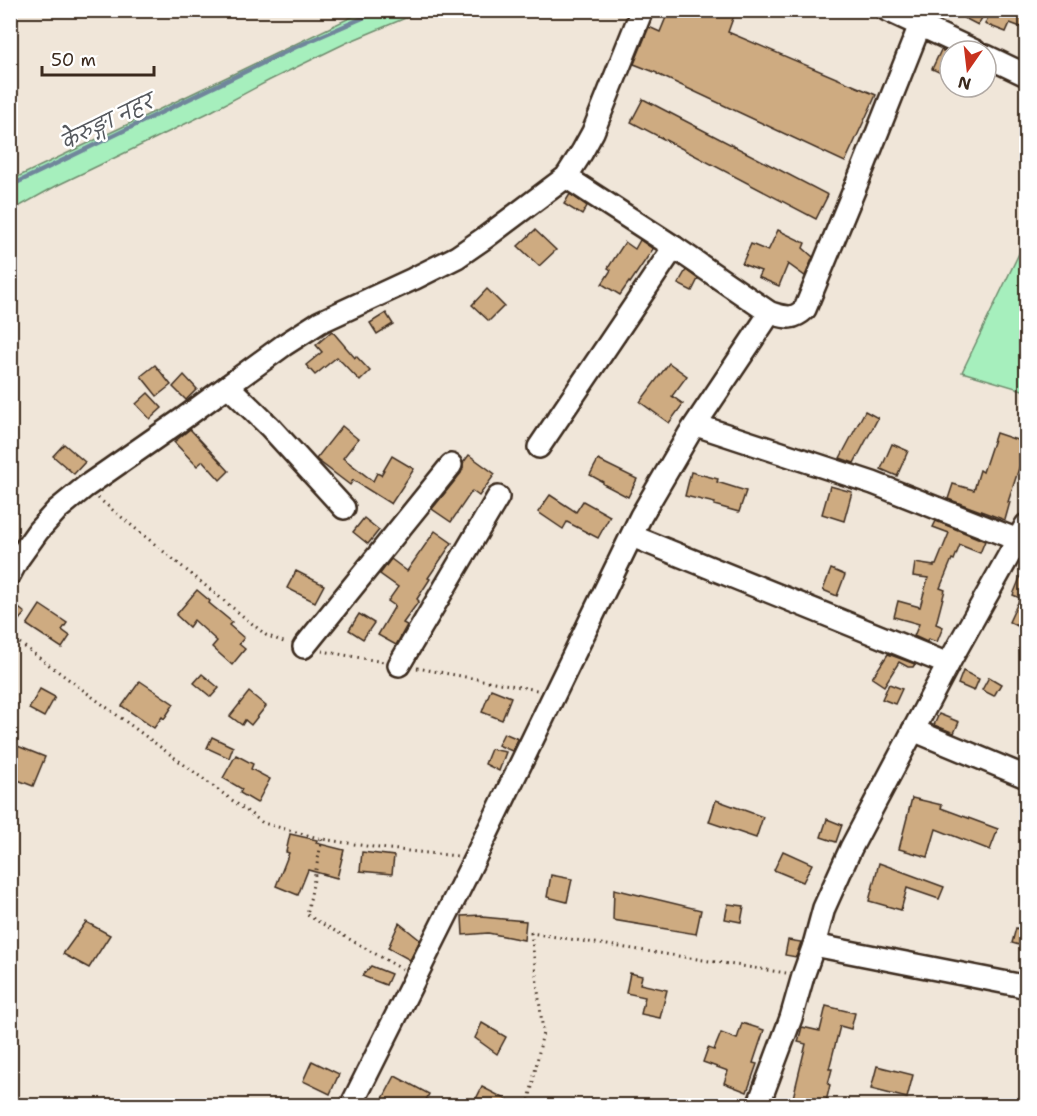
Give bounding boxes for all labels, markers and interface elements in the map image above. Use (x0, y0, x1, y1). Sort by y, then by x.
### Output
scale bar (42, 39, 154, 77)
north arrow (938, 39, 998, 99)
text: 50 m (51, 48, 96, 72)
text: N (956, 71, 973, 95)
water label: केेरुङ्गा नहर (55, 83, 163, 157)

